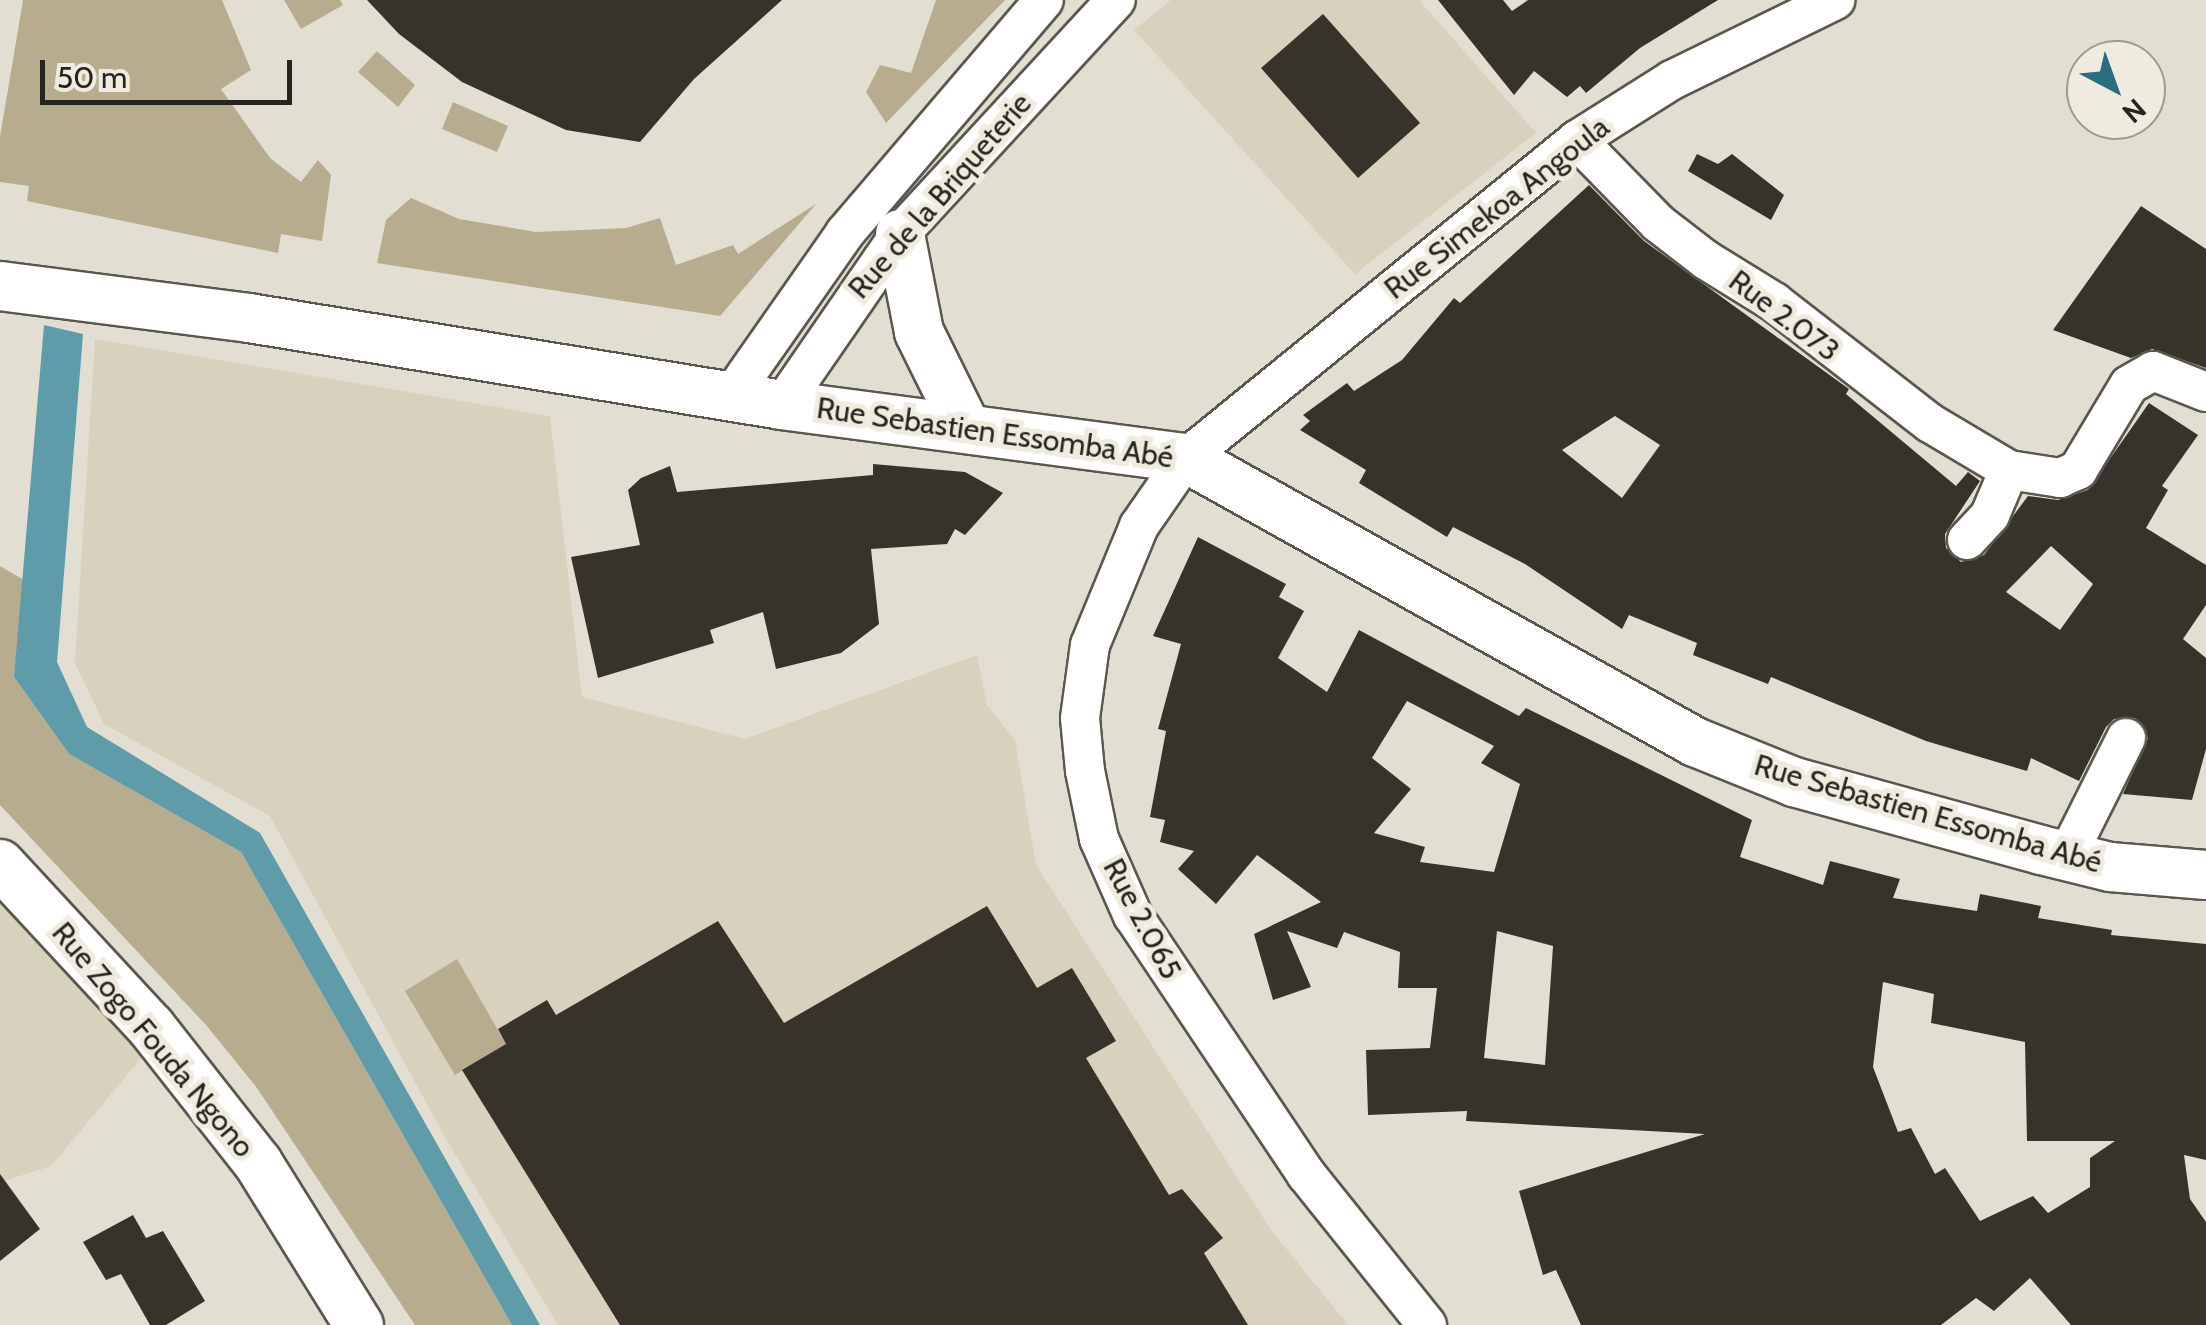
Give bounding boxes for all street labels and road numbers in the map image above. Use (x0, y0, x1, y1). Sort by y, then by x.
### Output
street label: Rue de la Briqueterie (841, 86, 1039, 306)
street label: Rue Simekoa Angoula (1377, 109, 1617, 307)
street label: Rue 2.073 (1722, 263, 1846, 369)
street label: Rue Sebastien Essomba Abé (814, 390, 1176, 476)
street label: Rue Sebastien Essomba Abé (1750, 747, 2106, 881)
street label: Rue 2.065 (1095, 853, 1189, 985)
street label: Rue Zogo Fouda Ngono (44, 915, 262, 1165)

